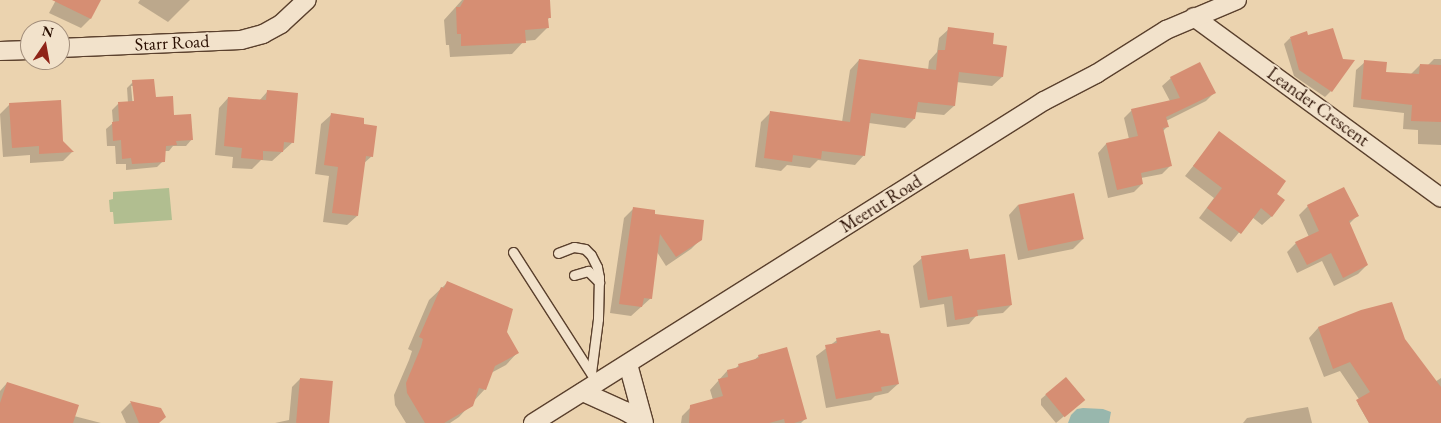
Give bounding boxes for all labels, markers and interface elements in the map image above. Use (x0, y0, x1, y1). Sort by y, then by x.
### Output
north arrow (20, 20, 70, 70)
text: N (40, 21, 55, 41)
street label: Starr Road (134, 30, 210, 56)
street label: Leander Crescent (1263, 63, 1373, 151)
street label: Meerut Road (836, 170, 926, 238)

